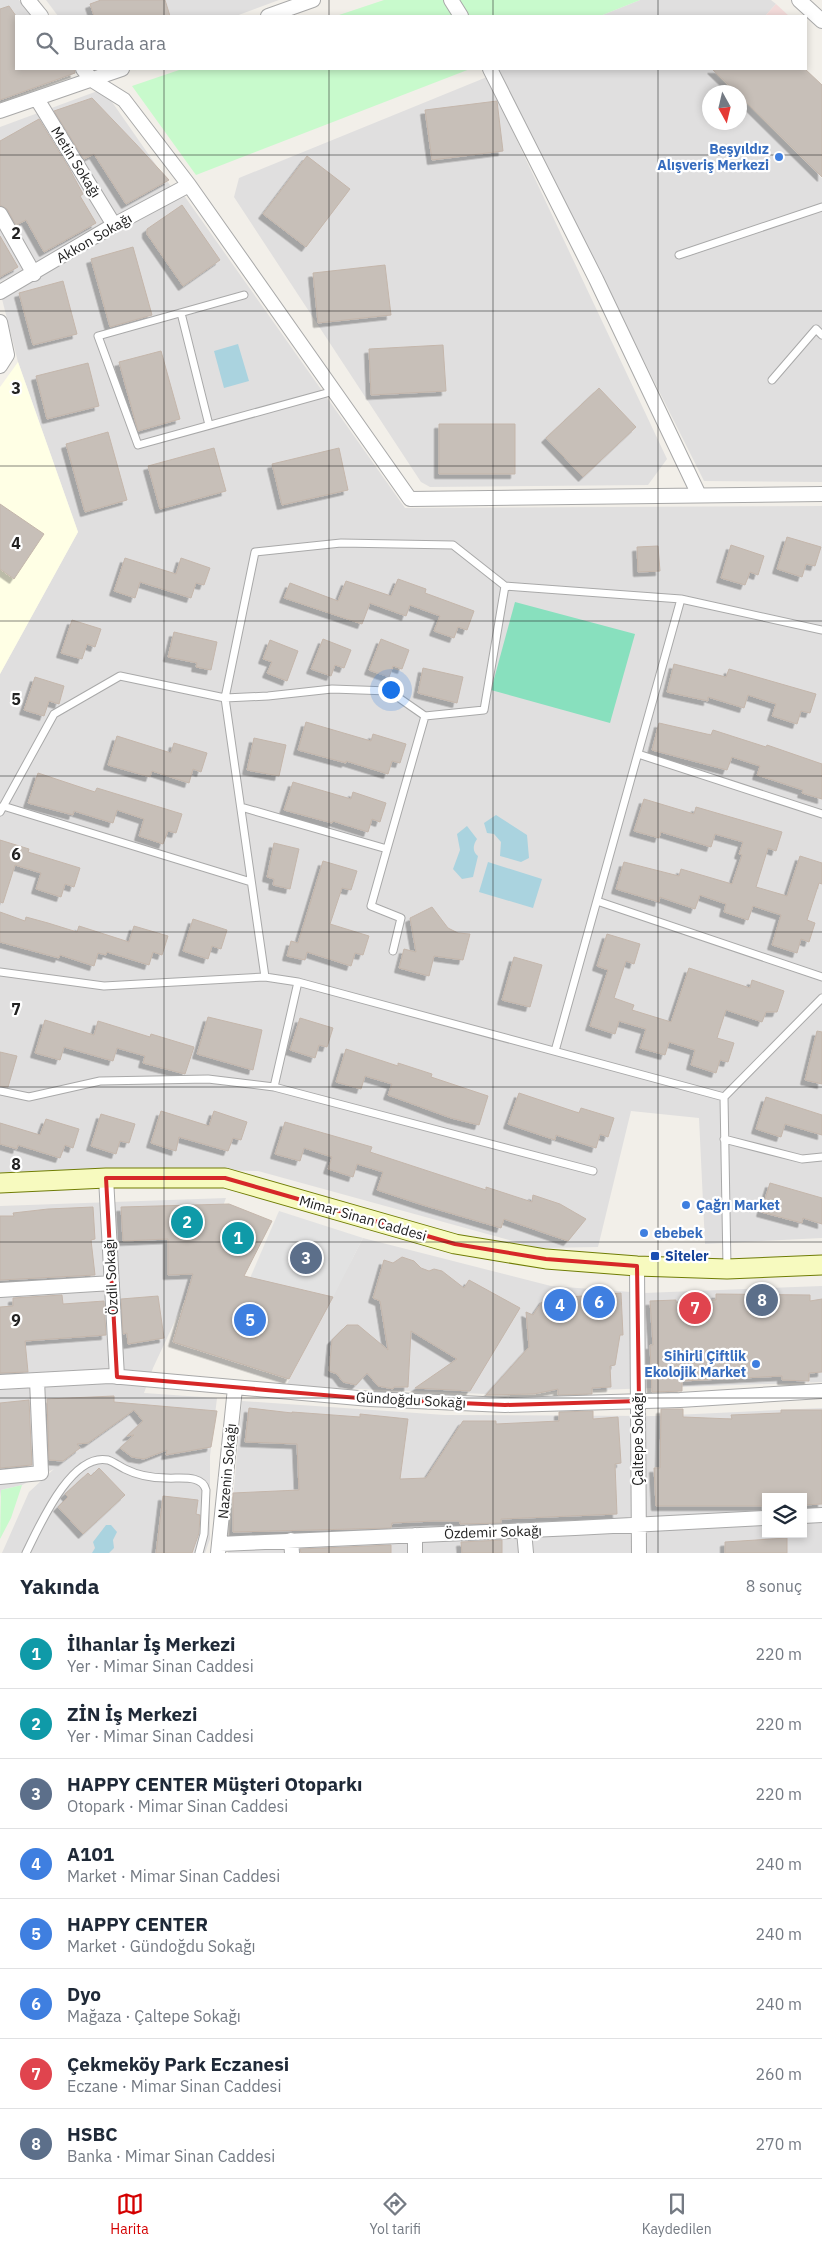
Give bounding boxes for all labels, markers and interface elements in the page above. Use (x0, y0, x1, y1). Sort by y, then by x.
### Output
search box (15, 15, 807, 70)
icon: search (33, 29, 61, 57)
text: Burada ara (73, 31, 166, 55)
north arrow (702, 85, 747, 130)
street label: Metin Sokağı (47, 123, 105, 201)
place label: Beşyıldız Alışveriş Merkezi (657, 140, 769, 174)
marker: Beşyıldız Alışveriş Merkezi (773, 151, 785, 163)
street label: Akkon Sokağı (53, 209, 135, 267)
text: 2 (11, 223, 21, 243)
text: 3 (11, 378, 21, 398)
text: 4 (11, 533, 21, 553)
your location (378, 677, 404, 703)
text: 5 (11, 689, 21, 709)
text: 6 (11, 844, 21, 864)
text: 7 (11, 999, 21, 1019)
text: 8 (11, 1154, 21, 1174)
street label: Mimar Sinan Caddesi (297, 1191, 429, 1245)
place label: Çağrı Market (696, 1196, 780, 1214)
marker: Çağrı Market (680, 1199, 692, 1211)
pin: 2 (171, 1203, 203, 1241)
pin: 1 (222, 1219, 254, 1257)
place label: ebebek (654, 1224, 704, 1242)
marker: ebebek (638, 1227, 650, 1239)
street label: Özdil Sokağı (100, 1238, 122, 1316)
pin: 3 (290, 1239, 322, 1277)
place label: Siteler (665, 1247, 709, 1265)
marker: Siteler (649, 1250, 661, 1262)
pin: 8 (746, 1281, 778, 1319)
pin: 6 (583, 1283, 615, 1321)
pin: 4 (544, 1286, 576, 1324)
pin: 7 (679, 1289, 711, 1327)
pin: 5 (234, 1301, 266, 1339)
text: 9 (11, 1310, 21, 1330)
place label: Sihirli Çiftlik Ekolojik Market (644, 1347, 747, 1381)
marker: Sihirli Çiftlik Ekolojik Market (750, 1358, 762, 1370)
street label: Gündoğdu Sokağı (356, 1388, 466, 1412)
street label: Çaltepe Sokağı (629, 1392, 647, 1486)
street label: Nazenin Sokağı (214, 1422, 240, 1520)
map controls (762, 1493, 807, 1538)
button: layers (762, 1493, 807, 1538)
street label: Özdemir Sokağı (444, 1521, 542, 1543)
text: Yakında (20, 1572, 100, 1600)
text: 8 sonuç (746, 1576, 802, 1596)
text: İlhanlar İş Merkezi (67, 1632, 236, 1656)
text: 1 (31, 1644, 41, 1664)
text: 220 m (755, 1644, 802, 1664)
text: Yer · Mimar Sinan Caddesi (67, 1656, 254, 1676)
text: ZİN İş Merkezi (67, 1702, 197, 1726)
text: 2 (31, 1714, 41, 1734)
text: 220 m (755, 1714, 802, 1734)
text: Yer · Mimar Sinan Caddesi (67, 1726, 254, 1746)
text: HAPPY CENTER Müşteri Otoparkı (67, 1772, 362, 1796)
text: 3 (31, 1784, 41, 1804)
text: 220 m (755, 1784, 802, 1804)
text: Otopark · Mimar Sinan Caddesi (67, 1796, 288, 1816)
text: A101 (67, 1842, 114, 1866)
text: 4 (31, 1854, 41, 1874)
text: 240 m (755, 1854, 802, 1874)
text: Market · Mimar Sinan Caddesi (67, 1866, 280, 1886)
text: HAPPY CENTER (67, 1912, 208, 1936)
text: 5 (31, 1924, 41, 1944)
text: 240 m (755, 1924, 802, 1944)
text: Market · Gündoğdu Sokağı (67, 1936, 255, 1956)
text: Dyo (67, 1982, 101, 2006)
text: 6 (31, 1994, 41, 2014)
text: 240 m (755, 1994, 802, 2014)
text: Mağaza · Çaltepe Sokağı (67, 2006, 241, 2026)
text: Çekmeköy Park Eczanesi (67, 2052, 289, 2076)
text: 7 (31, 2064, 41, 2084)
text: 260 m (755, 2064, 802, 2084)
text: Eczane · Mimar Sinan Caddesi (67, 2076, 281, 2096)
text: HSBC (67, 2122, 118, 2146)
text: 8 (31, 2134, 41, 2154)
text: 270 m (755, 2134, 802, 2154)
text: Banka · Mimar Sinan Caddesi (67, 2146, 275, 2166)
tab: Harita (110, 2190, 149, 2238)
tab: Yol tarifi (369, 2190, 421, 2238)
tab: Kaydedilen (642, 2190, 712, 2238)

